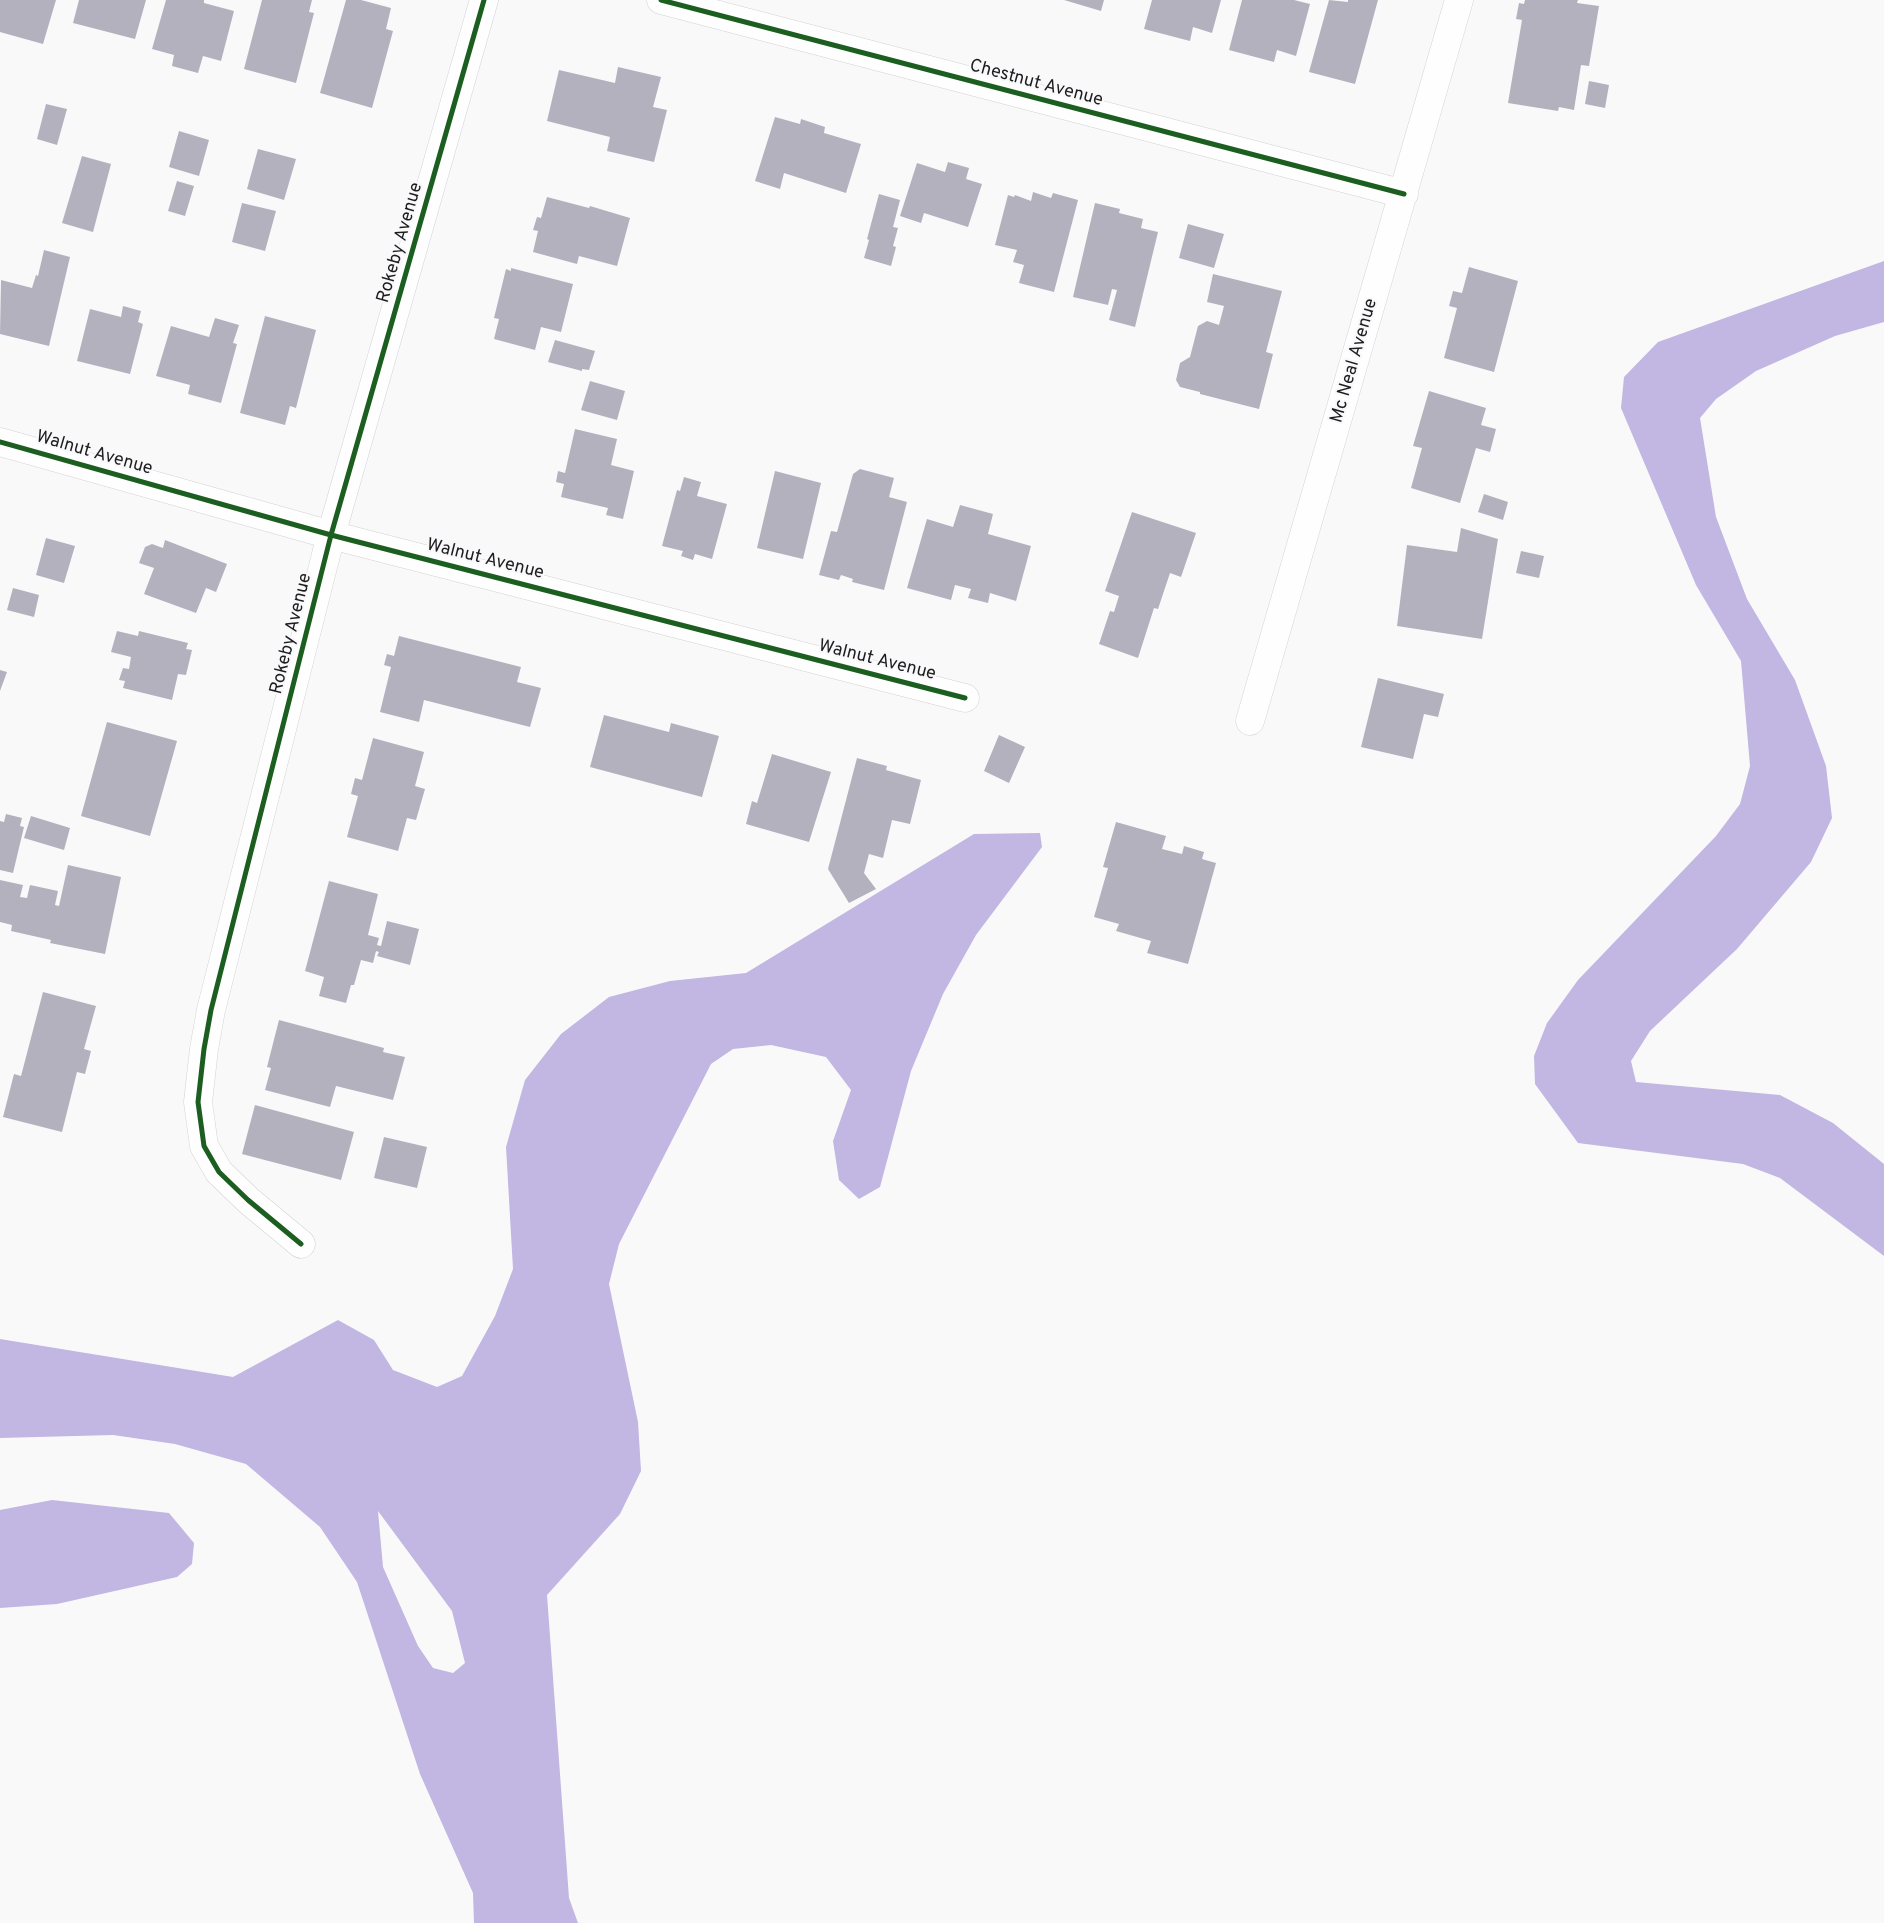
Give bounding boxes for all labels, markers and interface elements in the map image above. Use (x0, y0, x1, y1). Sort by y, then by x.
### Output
street label: Chestnut Avenue (967, 56, 1105, 112)
street label: Rokeby Avenue (373, 180, 429, 306)
street label: Mc Neal Avenue (1327, 296, 1383, 426)
street label: Walnut Avenue (33, 427, 155, 481)
street label: Walnut Avenue (424, 535, 546, 585)
street label: Rokeby Avenue (266, 571, 318, 697)
street label: Walnut Avenue (816, 636, 938, 686)

